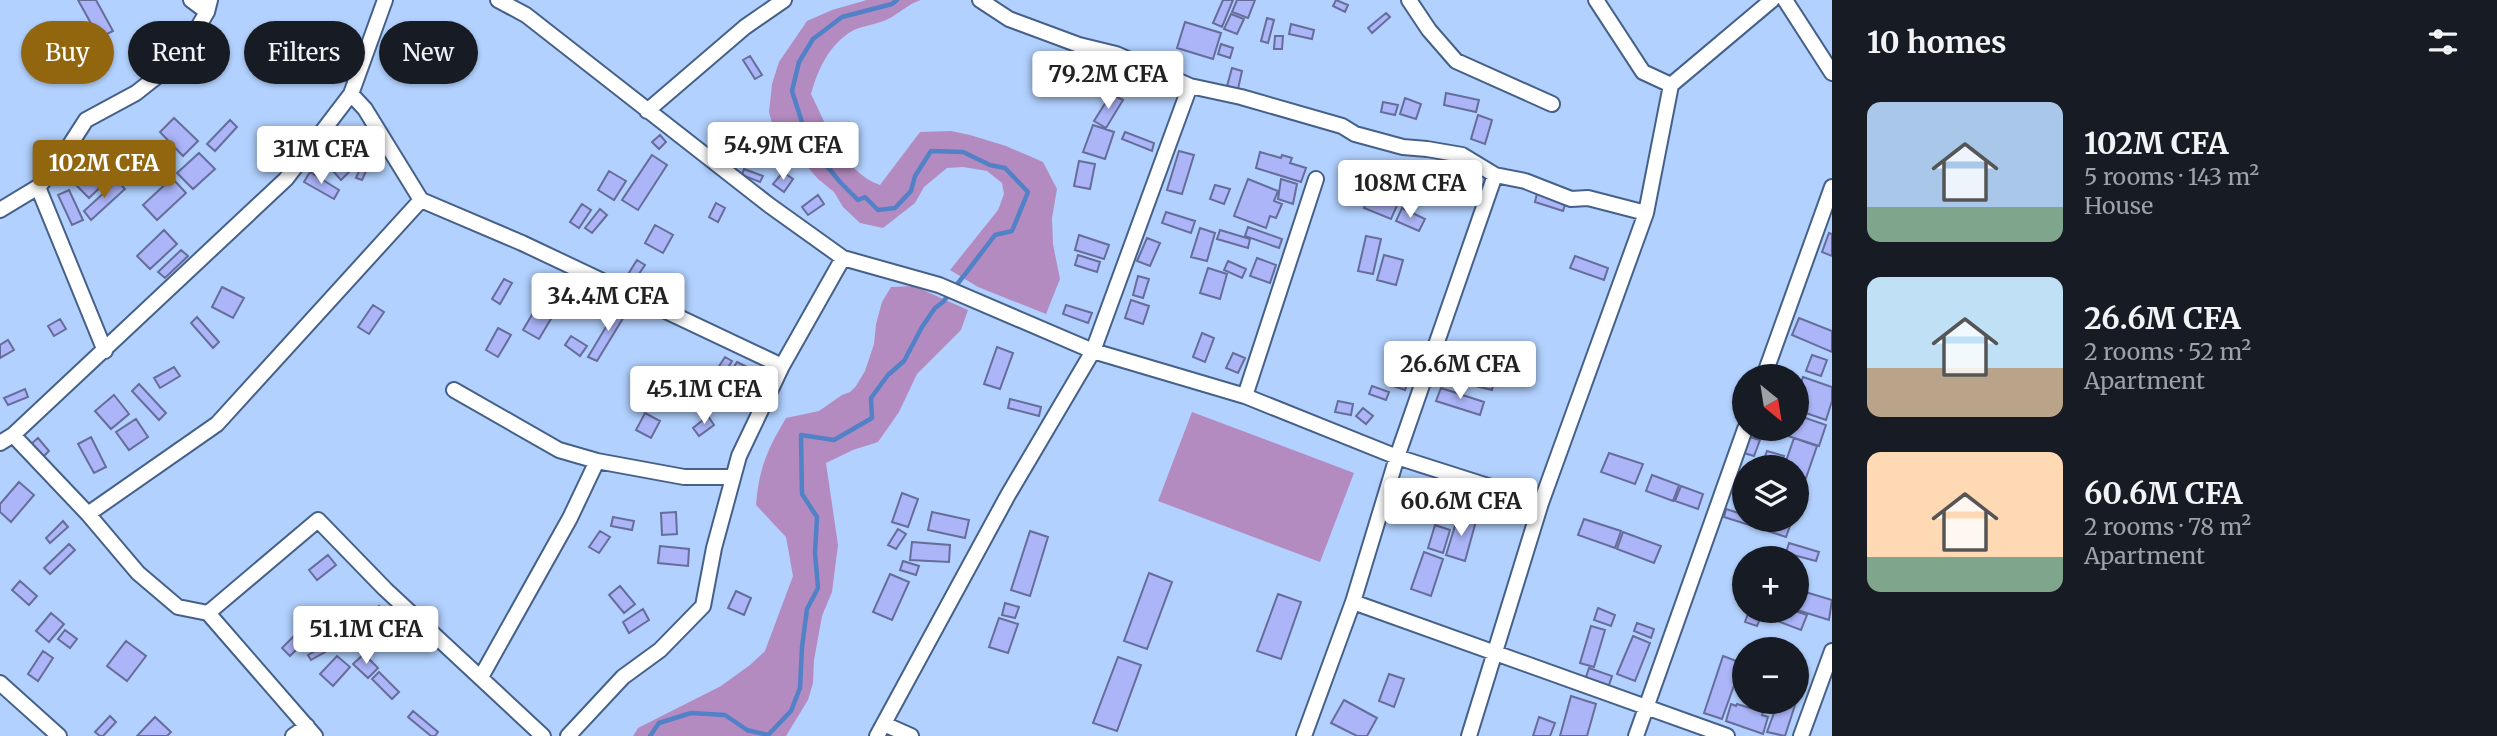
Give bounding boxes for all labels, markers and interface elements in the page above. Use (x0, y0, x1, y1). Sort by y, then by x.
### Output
chip: Buy (21, 21, 114, 84)
chip: Rent (128, 21, 230, 84)
chip: Filters (244, 21, 365, 84)
chip: New (379, 21, 478, 84)
text: 10 homes (1867, 23, 2007, 61)
icon: filters (2424, 23, 2462, 61)
pin: 79.2M CFA (1028, 52, 1188, 111)
text: 79.2M CFA (1048, 59, 1168, 88)
pin: 54.9M CFA (703, 122, 863, 182)
text: 102M CFA (2084, 124, 2228, 162)
pin: 31M CFA (256, 127, 386, 186)
text: 54.9M CFA (724, 130, 842, 159)
icon: home (1923, 130, 2007, 214)
text: 31M CFA (273, 134, 369, 163)
pin: 102M CFA (32, 140, 176, 200)
text: 102M CFA (49, 148, 159, 177)
pin: 108M CFA (1338, 160, 1482, 220)
text: 5 rooms · 143 m² (2084, 162, 2259, 191)
text: 108M CFA (1354, 168, 1466, 197)
text: House (2084, 191, 2153, 220)
pin: 34.4M CFA (528, 274, 688, 333)
text: 34.4M CFA (548, 281, 668, 310)
text: 26.6M CFA (2084, 299, 2241, 337)
icon: home (1923, 305, 2007, 389)
text: 2 rooms · 52 m² (2084, 337, 2251, 366)
pin: 26.6M CFA (1380, 342, 1540, 401)
text: 26.6M CFA (1400, 349, 1520, 378)
north arrow (1732, 364, 1810, 441)
map controls (1732, 364, 1809, 714)
pin: 45.1M CFA (624, 366, 784, 426)
text: Apartment (2084, 366, 2205, 395)
text: 45.1M CFA (646, 374, 762, 403)
button: layers (1732, 455, 1809, 532)
text: 60.6M CFA (2084, 474, 2242, 512)
pin: 60.6M CFA (1381, 478, 1541, 538)
icon: home (1923, 480, 2007, 564)
text: 60.6M CFA (1400, 486, 1522, 515)
text: 2 rooms · 78 m² (2084, 512, 2251, 541)
text: Apartment (2084, 541, 2205, 570)
button: + (1732, 546, 1809, 623)
pin: 51.1M CFA (286, 606, 446, 666)
text: 51.1M CFA (309, 614, 423, 643)
button: − (1732, 637, 1809, 714)

